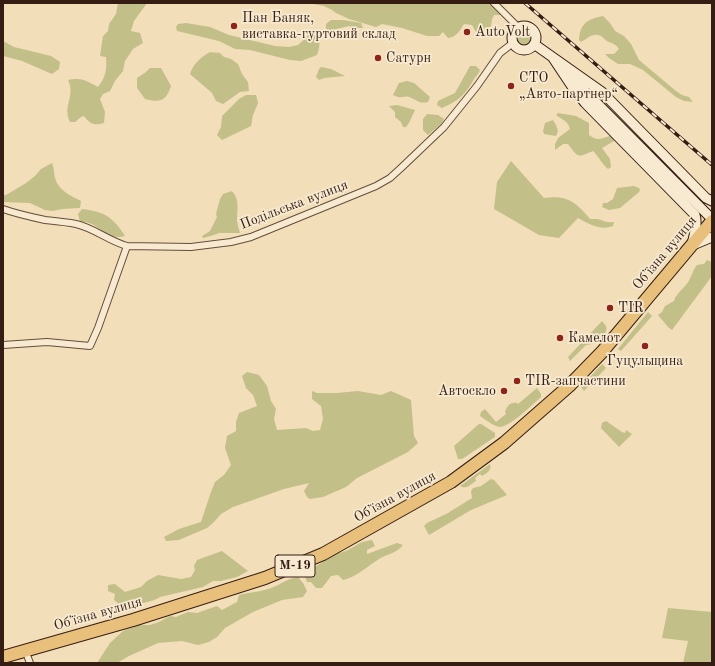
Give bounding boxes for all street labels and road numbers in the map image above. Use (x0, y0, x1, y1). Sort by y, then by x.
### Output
street label: Подільська вулиця (238, 177, 350, 233)
street label: Обʼїзна вулиця (629, 213, 701, 293)
street label: Обʼїзна вулиця (351, 468, 439, 526)
road number: М-19 (275, 555, 315, 577)
street label: Обʼїзна вулиця (52, 593, 144, 635)

